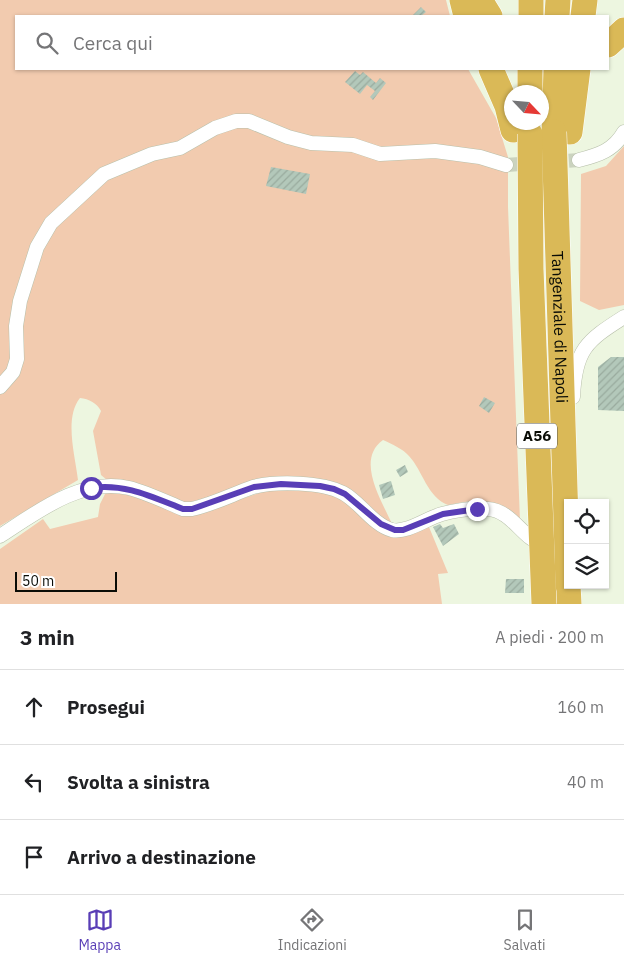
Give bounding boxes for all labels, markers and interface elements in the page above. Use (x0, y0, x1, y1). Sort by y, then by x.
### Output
search box (15, 15, 609, 70)
icon: search (33, 29, 61, 57)
text: Cerca qui (73, 31, 153, 55)
north arrow (504, 85, 549, 130)
street label: Tangenziale di Napoli (548, 250, 572, 403)
road number: A56 (517, 424, 557, 448)
route start (80, 477, 103, 500)
route end (466, 498, 489, 521)
map controls (564, 499, 609, 589)
button: locate (564, 499, 609, 544)
button: layers (564, 544, 609, 589)
scale bar (15, 569, 118, 592)
text: 50 m (22, 572, 54, 590)
text: 3 min (20, 623, 75, 651)
text: A piedi · 200 m (495, 627, 604, 647)
icon: ahead (20, 693, 48, 721)
text: Prosegui (67, 695, 145, 719)
text: 160 m (557, 697, 604, 717)
icon: left (20, 768, 48, 796)
text: Svolta a sinistra (67, 770, 210, 794)
text: 40 m (567, 772, 604, 792)
icon: arrive (20, 843, 48, 871)
text: Arrivo a destinazione (67, 845, 256, 869)
tab: Mappa (78, 906, 121, 954)
tab: Indicazioni (278, 906, 347, 954)
tab: Salvati (504, 906, 546, 954)

